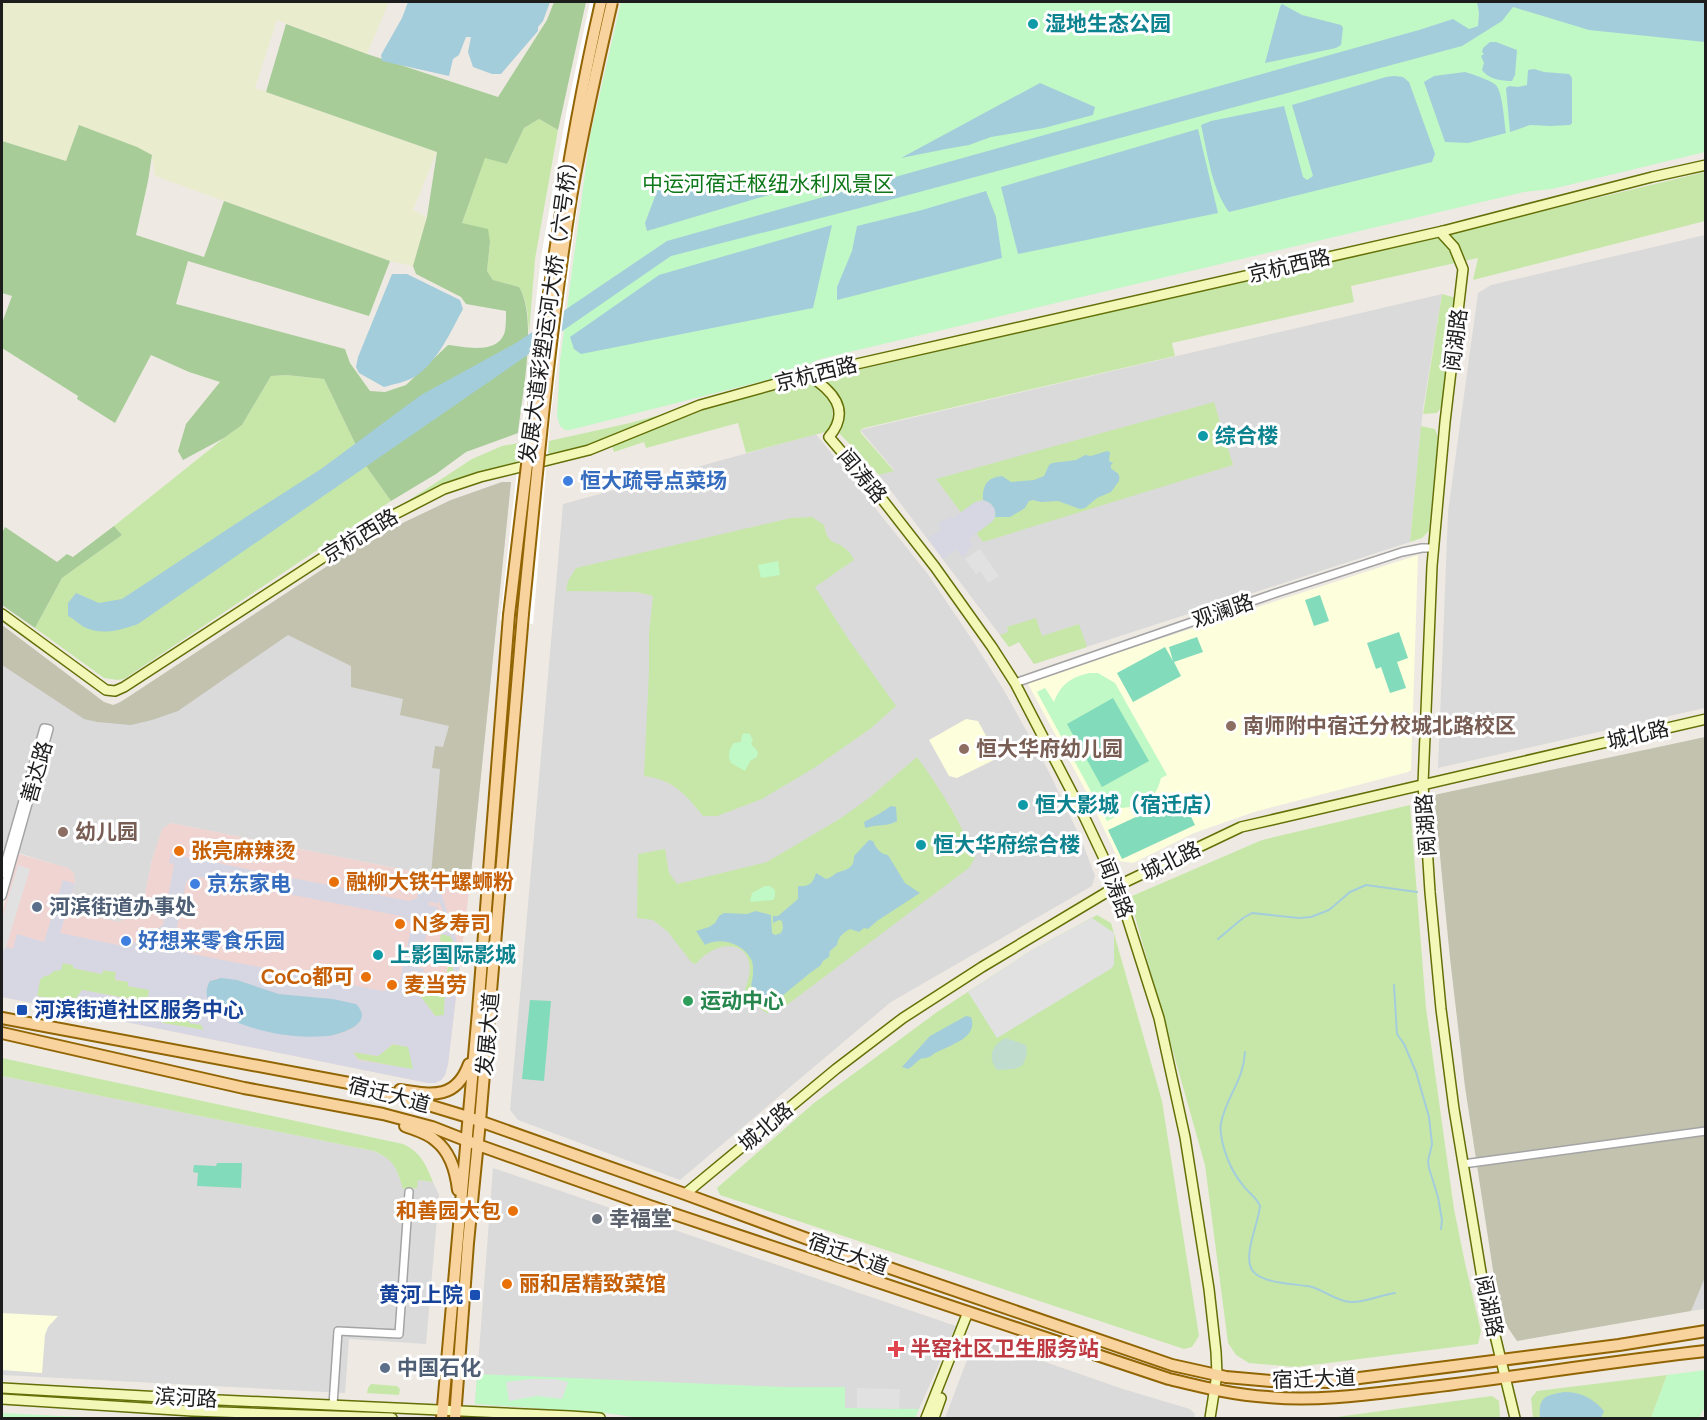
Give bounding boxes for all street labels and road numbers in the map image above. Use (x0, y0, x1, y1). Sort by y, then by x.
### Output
street label: 发展大道彩塑运河大桥（六号桥） (513, 149, 582, 464)
street label: 京杭西路 (1245, 243, 1332, 286)
street label: 阅湖路 (1438, 307, 1471, 373)
street label: 京杭西路 (772, 350, 859, 395)
street label: 闻涛路 (833, 443, 893, 507)
street label: 京杭西路 (317, 502, 402, 567)
street label: 观澜路 (1189, 588, 1256, 632)
street label: 城北路 (1604, 714, 1671, 753)
street label: 善达路 (15, 738, 56, 805)
street label: 阅湖路 (1410, 793, 1439, 857)
street label: 城北路 (1137, 835, 1204, 885)
street label: 闻涛路 (1093, 854, 1139, 921)
street label: 发展大道 (470, 991, 503, 1077)
street label: 宿迁大道 (346, 1071, 433, 1116)
street label: 城北路 (733, 1096, 797, 1156)
street label: 宿迁大道 (805, 1226, 892, 1279)
street label: 阅湖路 (1472, 1272, 1509, 1339)
street label: 宿迁大道 (1272, 1364, 1356, 1391)
street label: 滨河路 (154, 1382, 218, 1411)

